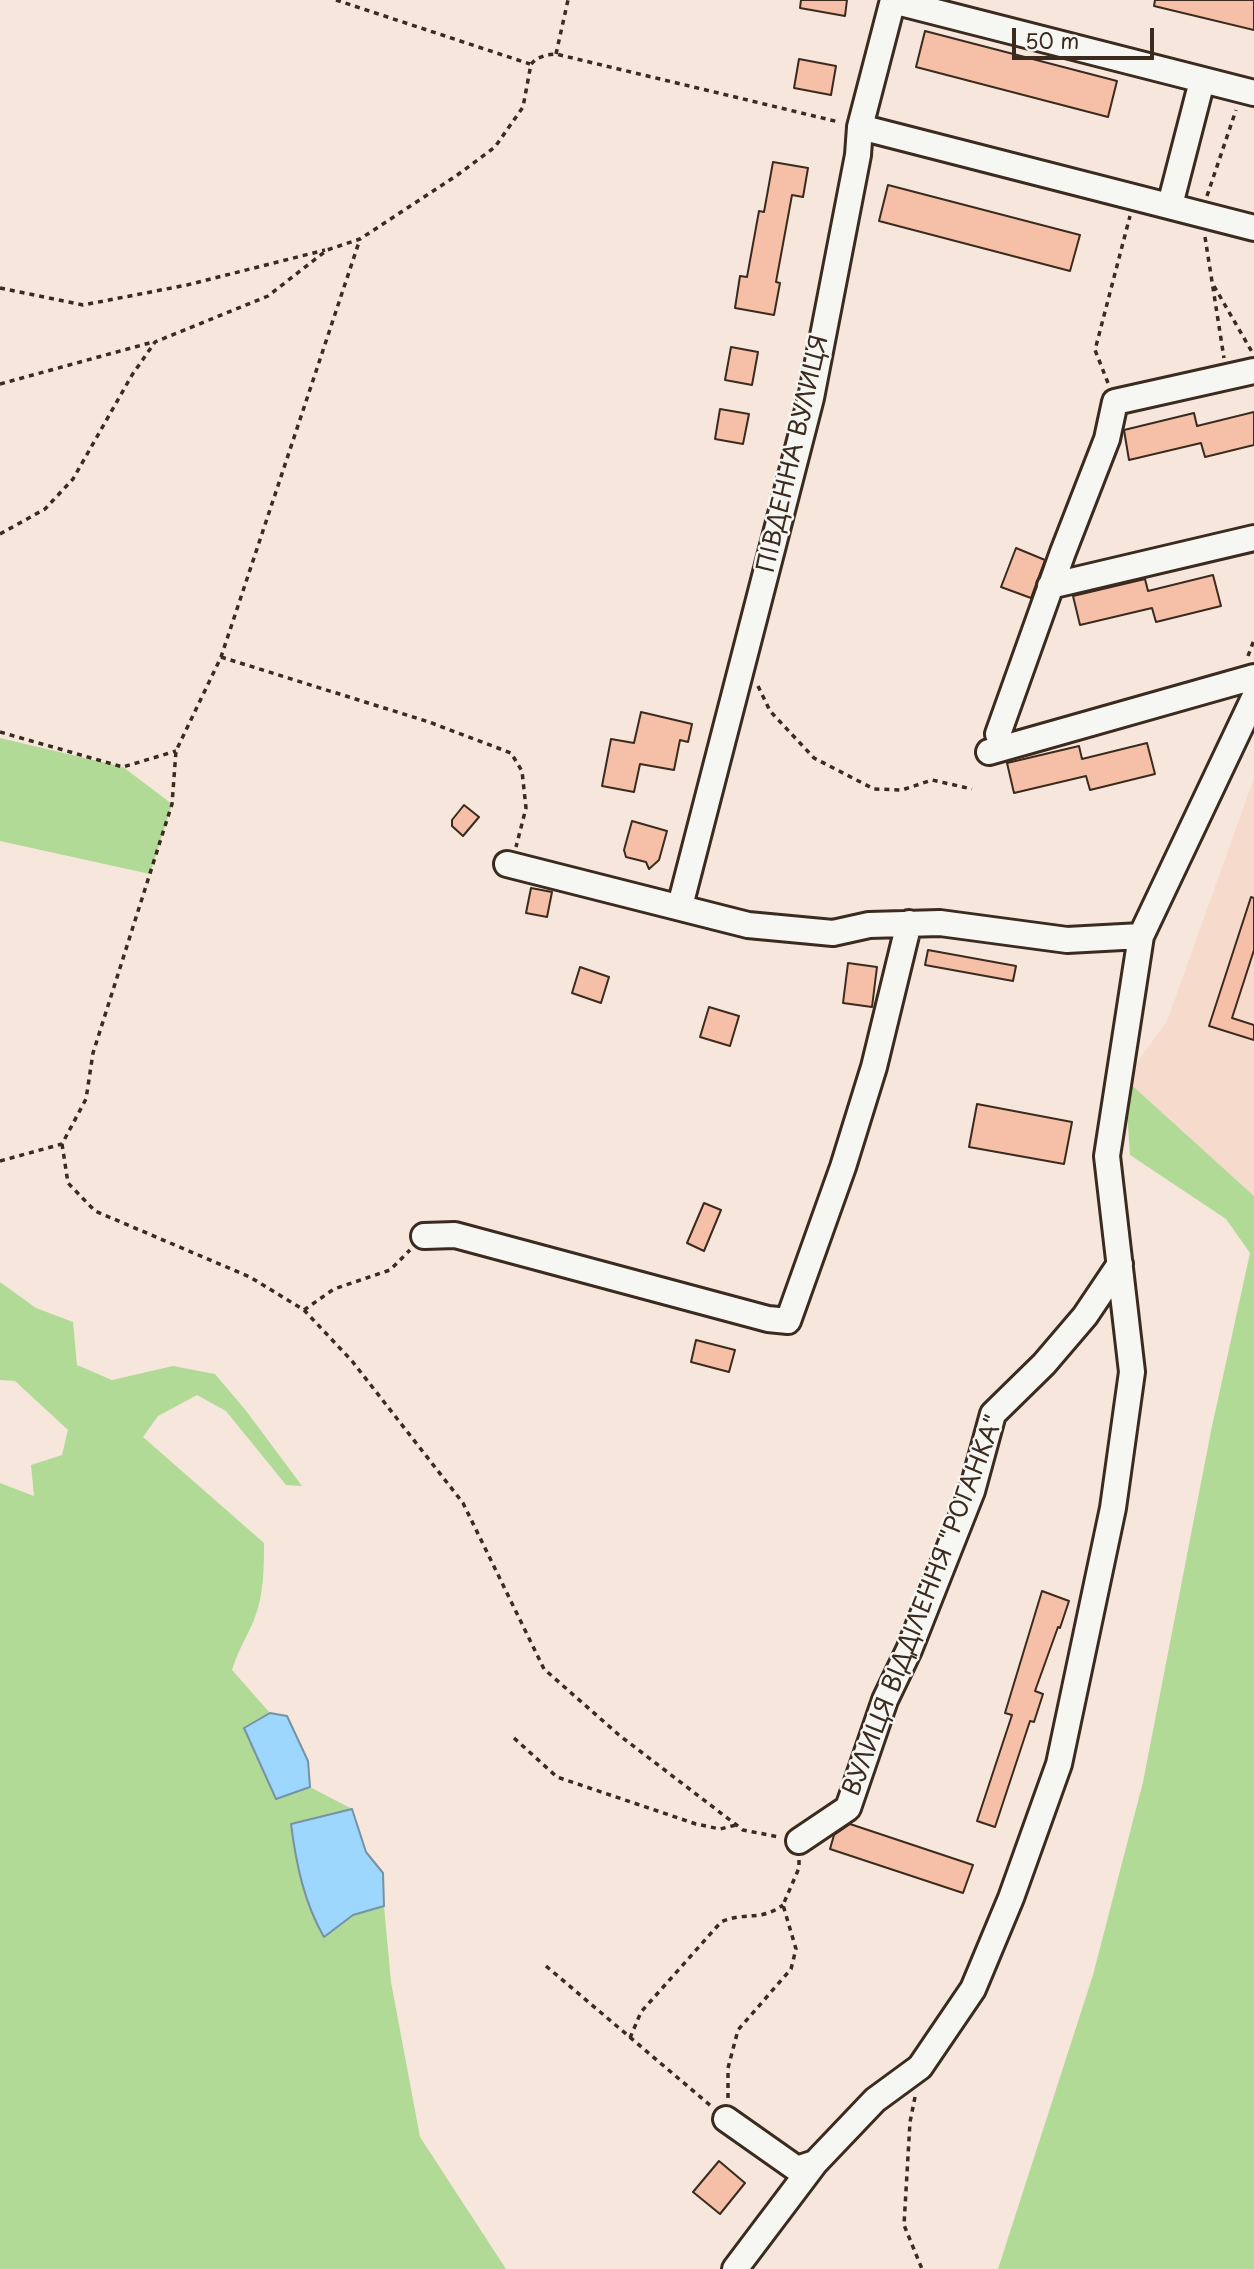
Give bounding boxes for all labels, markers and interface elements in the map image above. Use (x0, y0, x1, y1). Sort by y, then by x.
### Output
scale bar (1016, 14, 1158, 58)
text: 50 m (1025, 24, 1079, 56)
street label: ПІВДЕННА ВУЛИЦЯ (753, 332, 835, 576)
street label: ВУЛИЦЯ ВІДДІЛЕННЯ "РОГАНКА" (838, 1412, 1010, 1800)

